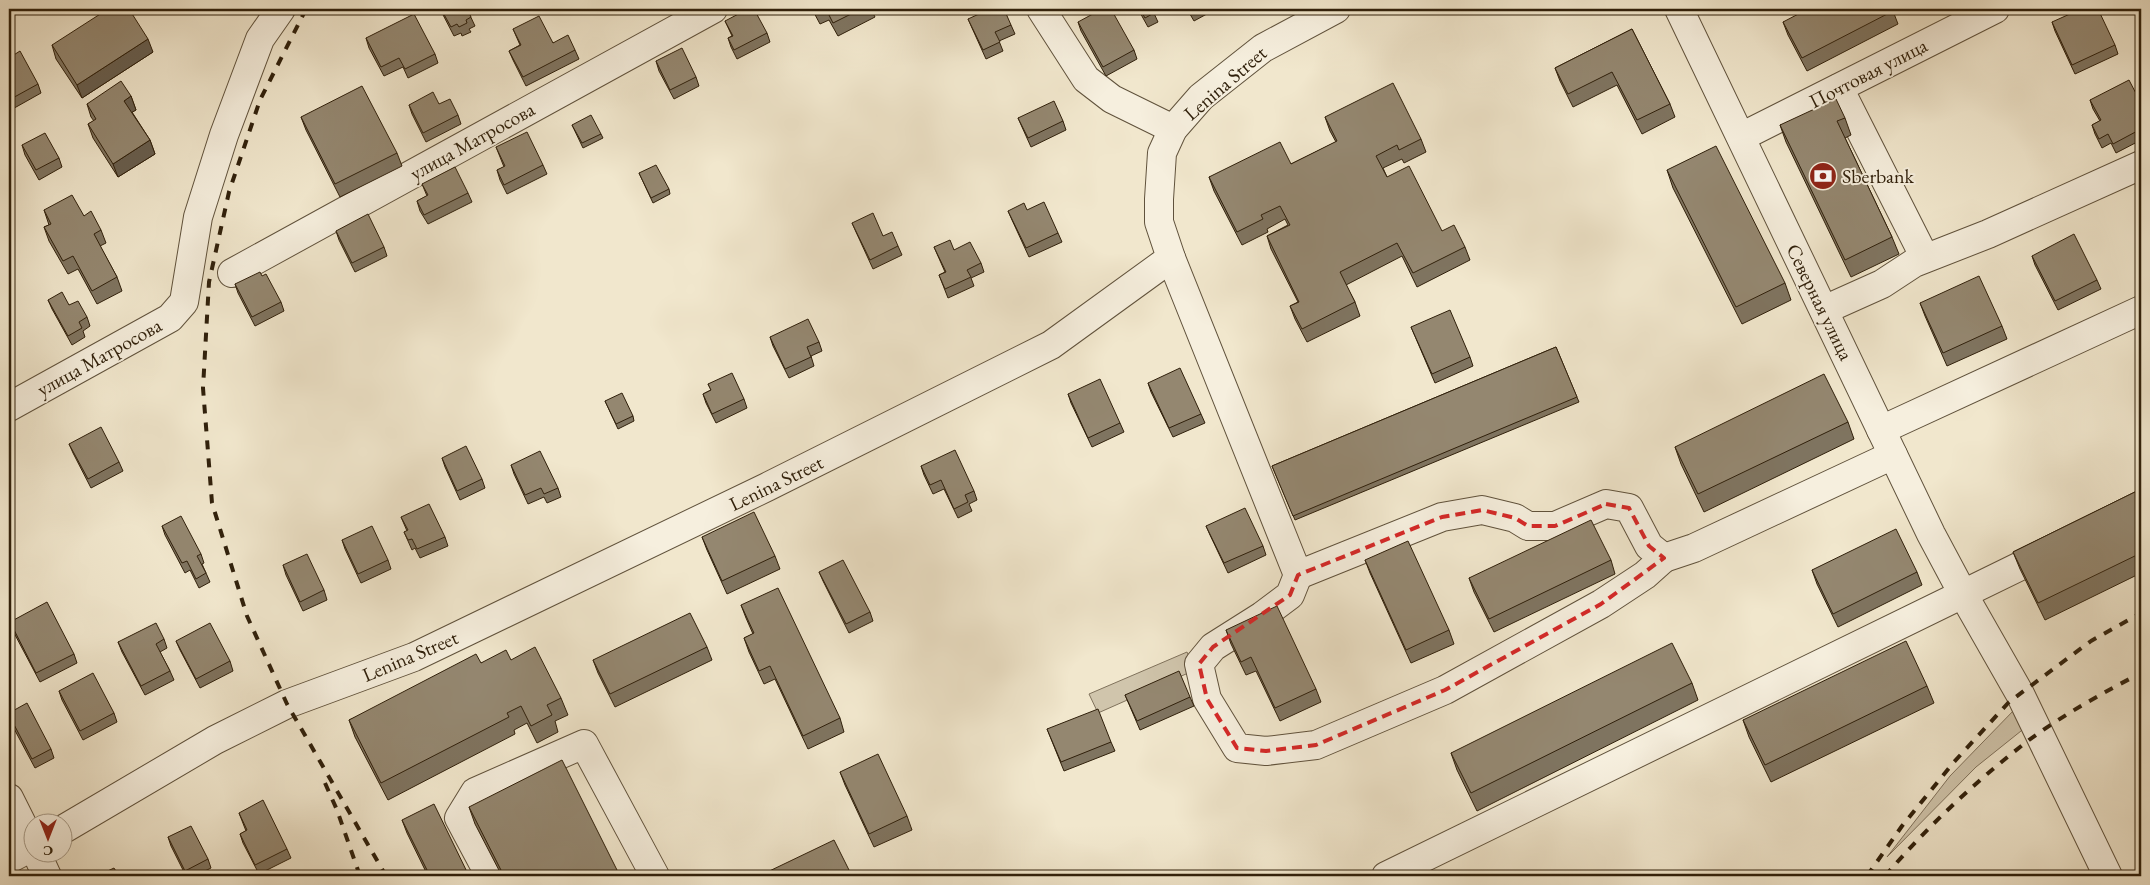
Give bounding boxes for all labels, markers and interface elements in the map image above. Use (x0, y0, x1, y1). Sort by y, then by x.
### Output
street label: Почтовая улица (1804, 32, 1932, 114)
street label: Lenina Street (1178, 39, 1272, 126)
street label: улица Матросова (405, 96, 539, 186)
bank icon: Sberbank (1808, 161, 1838, 191)
place label: Sberbank (1842, 163, 1915, 189)
street label: Северная улица (1781, 239, 1859, 365)
street label: улица Матросова (32, 312, 166, 402)
street label: Lenina Street (725, 449, 828, 517)
street label: Lenina Street (358, 624, 462, 688)
north arrow (22, 812, 72, 862)
text: С (43, 842, 53, 860)

